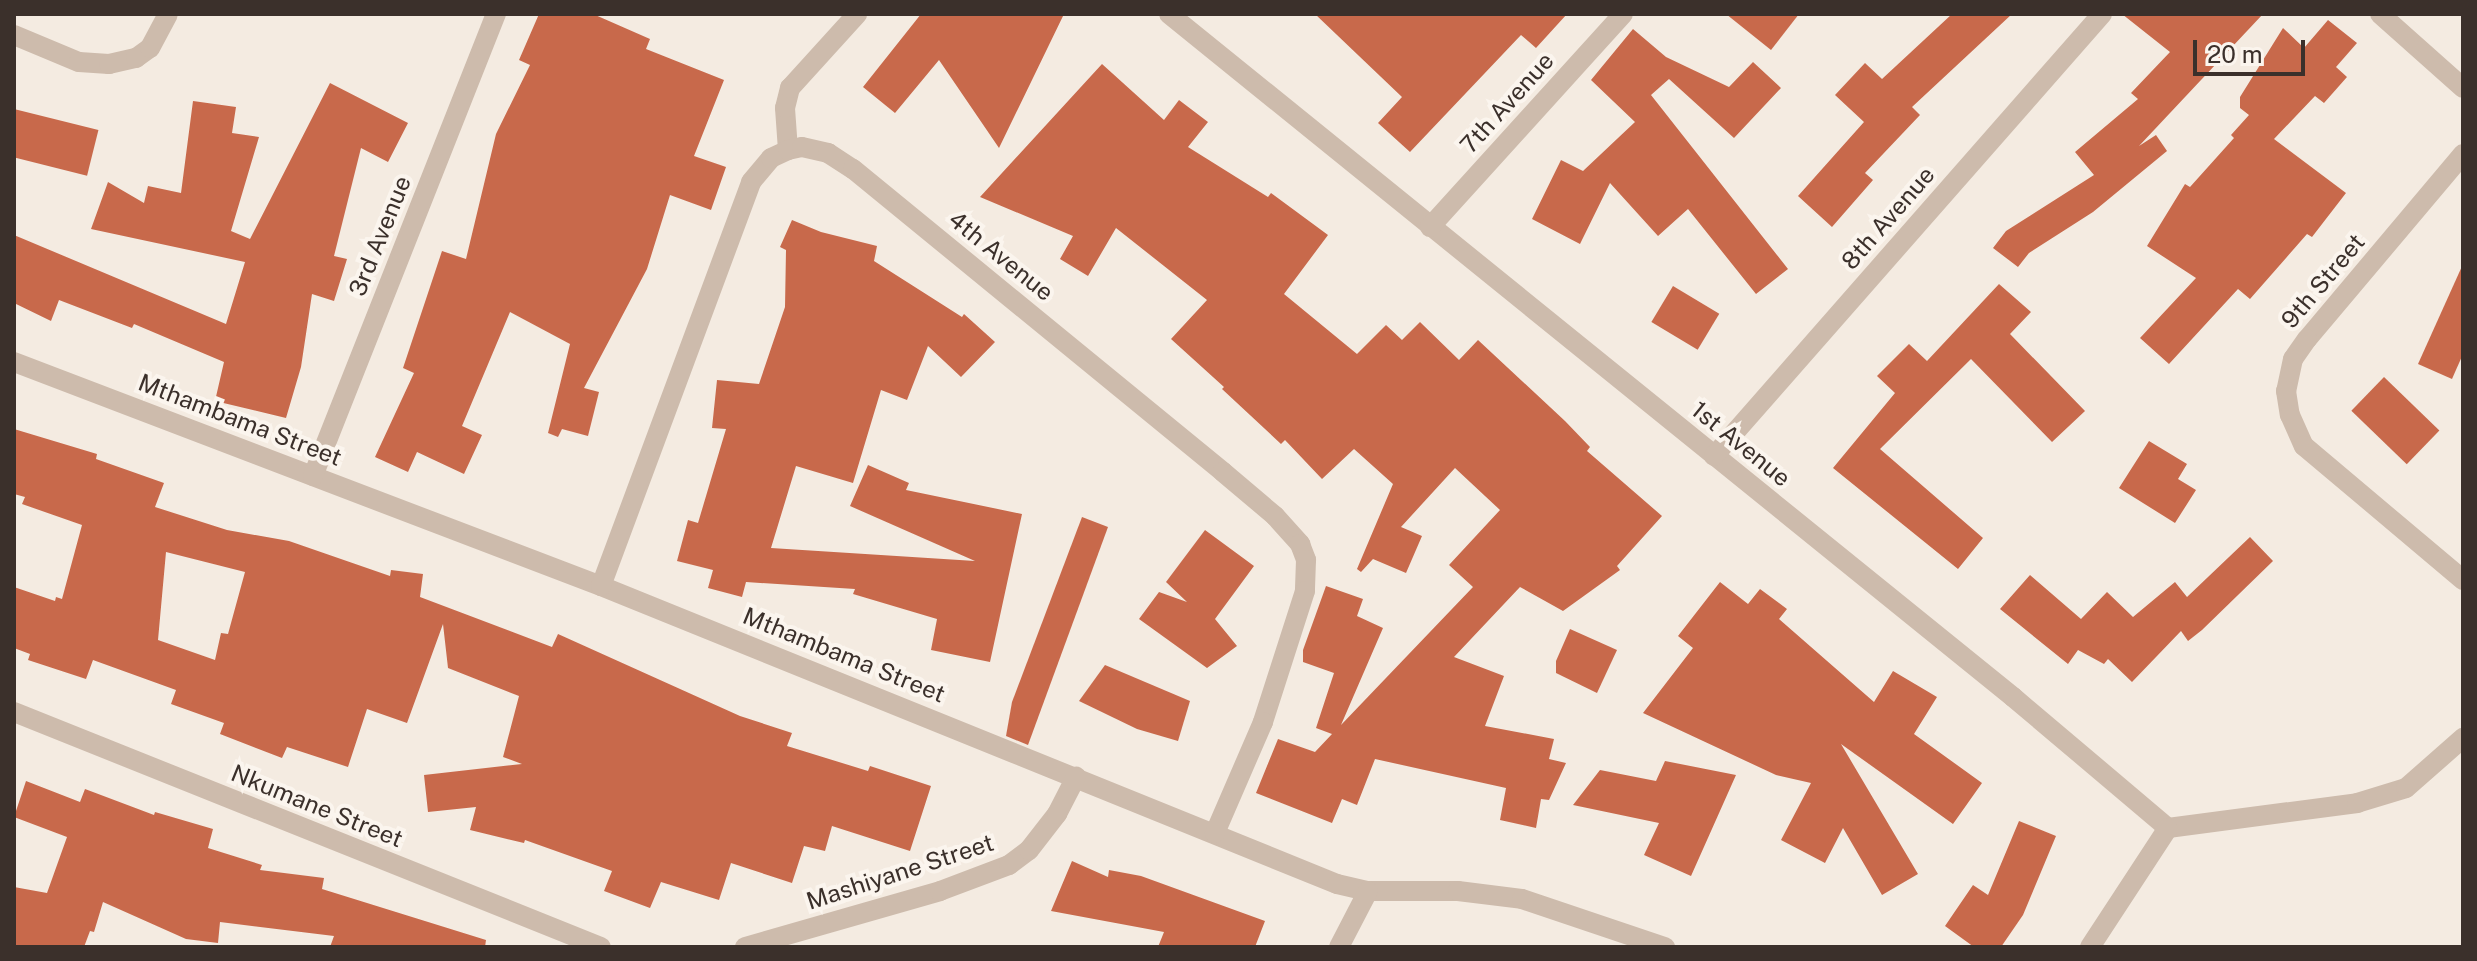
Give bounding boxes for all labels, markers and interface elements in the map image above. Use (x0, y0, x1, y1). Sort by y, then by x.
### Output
scale bar (2197, 24, 2309, 74)
text: 20 m (2207, 40, 2263, 68)
street label: 7th Avenue (1454, 47, 1560, 159)
street label: 8th Avenue (1835, 161, 1941, 275)
street label: 3rd Avenue (343, 172, 417, 300)
street label: 4th Avenue (943, 205, 1059, 307)
street label: 9th Street (2275, 228, 2371, 334)
street label: Mthambama Street (134, 368, 346, 472)
street label: 1st Avenue (1686, 395, 1796, 493)
street label: Mthambama Street (739, 601, 949, 709)
street label: Nkumane Street (227, 758, 407, 854)
street label: Mashiyane Street (803, 828, 997, 916)

